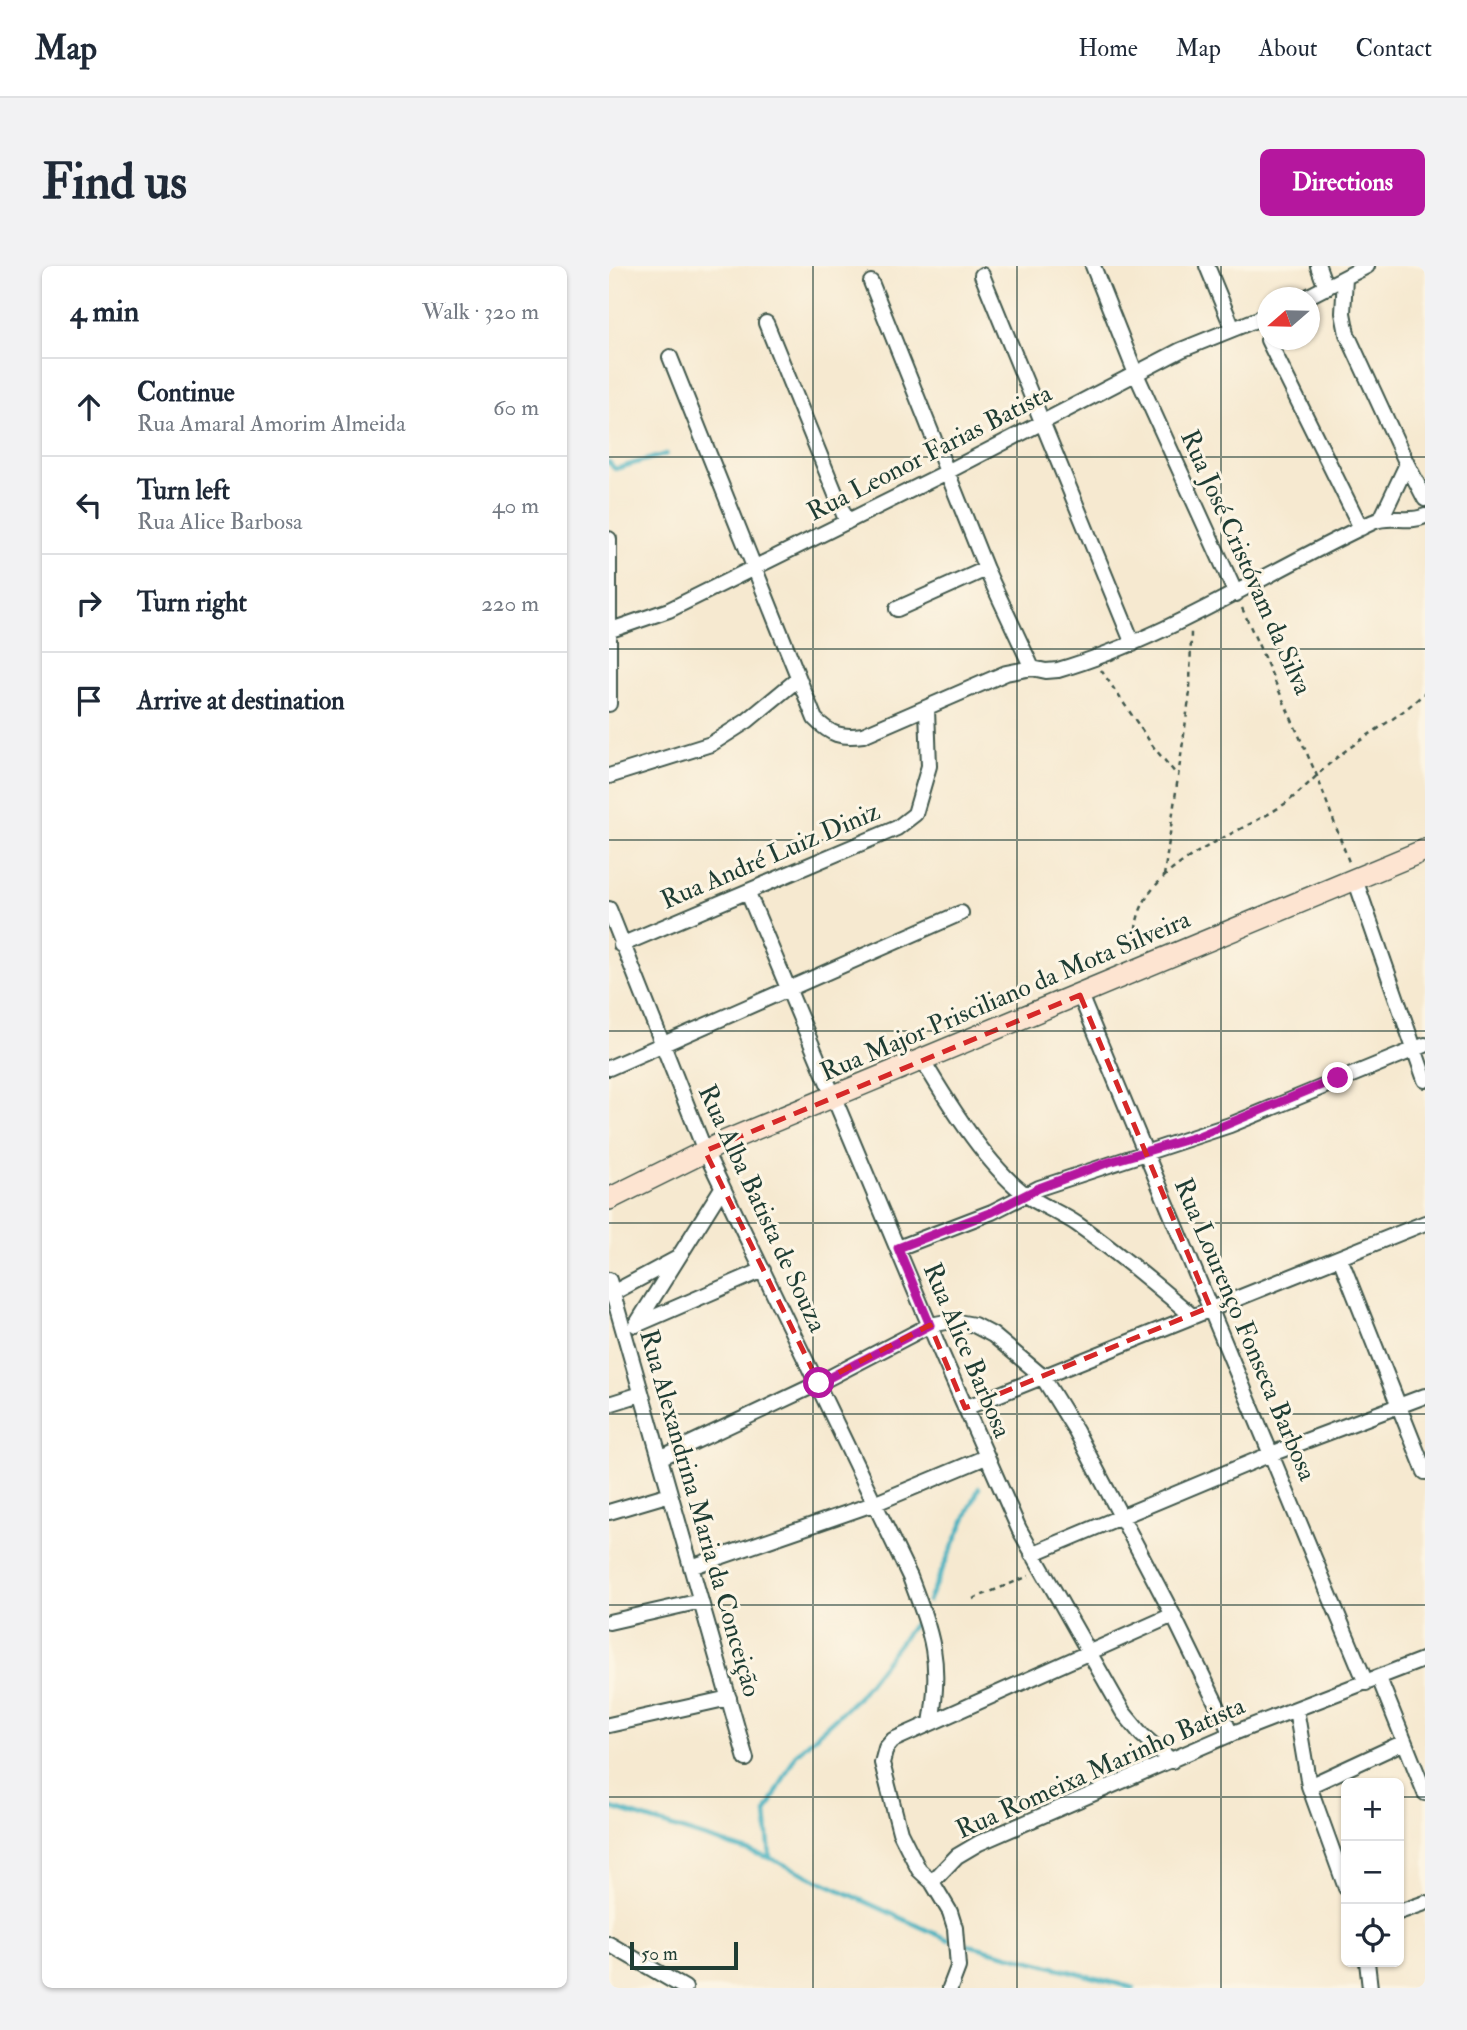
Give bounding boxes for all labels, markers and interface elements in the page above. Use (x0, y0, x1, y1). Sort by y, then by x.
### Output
text: Map (35, 28, 97, 69)
text: Home (1078, 33, 1138, 64)
text: Map (1176, 33, 1221, 64)
text: About (1259, 33, 1318, 64)
text: Contact (1356, 33, 1432, 64)
button: Directions (1260, 149, 1425, 216)
text: Find us (42, 152, 187, 213)
north arrow (1257, 287, 1320, 350)
text: 4 min (70, 293, 139, 330)
text: Walk · 320 m (422, 297, 539, 326)
text: Continue (137, 377, 235, 409)
street label: Rua Leonor Farias Batista (802, 377, 1057, 528)
icon: ahead (70, 388, 108, 426)
text: 60 m (493, 393, 539, 422)
text: Rua Amaral Amorim Almeida (137, 409, 406, 438)
street label: Rua José Cristóvam da Silva (1173, 425, 1319, 700)
text: Turn left (137, 475, 230, 507)
icon: left (70, 486, 108, 524)
text: 40 m (492, 491, 539, 520)
text: Rua Alice Barbosa (137, 507, 302, 536)
icon: right (70, 584, 108, 622)
text: Turn right (137, 587, 247, 619)
text: 220 m (481, 589, 539, 618)
icon: arrive (70, 682, 108, 720)
text: Arrive at destination (137, 685, 345, 717)
street label: Rua André Luiz Diniz (656, 795, 885, 917)
street label: Rua Major Prisciliano da Mota Silveira (816, 903, 1195, 1089)
route end (1322, 1062, 1353, 1093)
street label: Rua Alba Batista de Souza (691, 1080, 834, 1338)
street label: Rua Lourenço Fonseca Barbosa (1167, 1173, 1324, 1486)
street label: Rua Alice Barbosa (916, 1258, 1018, 1443)
street label: Rua Alexandrina Maria da Conceição (632, 1326, 768, 1701)
route start (803, 1367, 834, 1398)
street label: Rua Romeixa Marinho Batista (951, 1690, 1250, 1846)
map controls (1341, 1778, 1404, 1967)
button: + (1341, 1778, 1404, 1841)
button: − (1341, 1841, 1404, 1904)
button: locate (1341, 1904, 1404, 1967)
scale bar (630, 1939, 739, 1971)
text: 50 m (641, 1942, 678, 1966)

